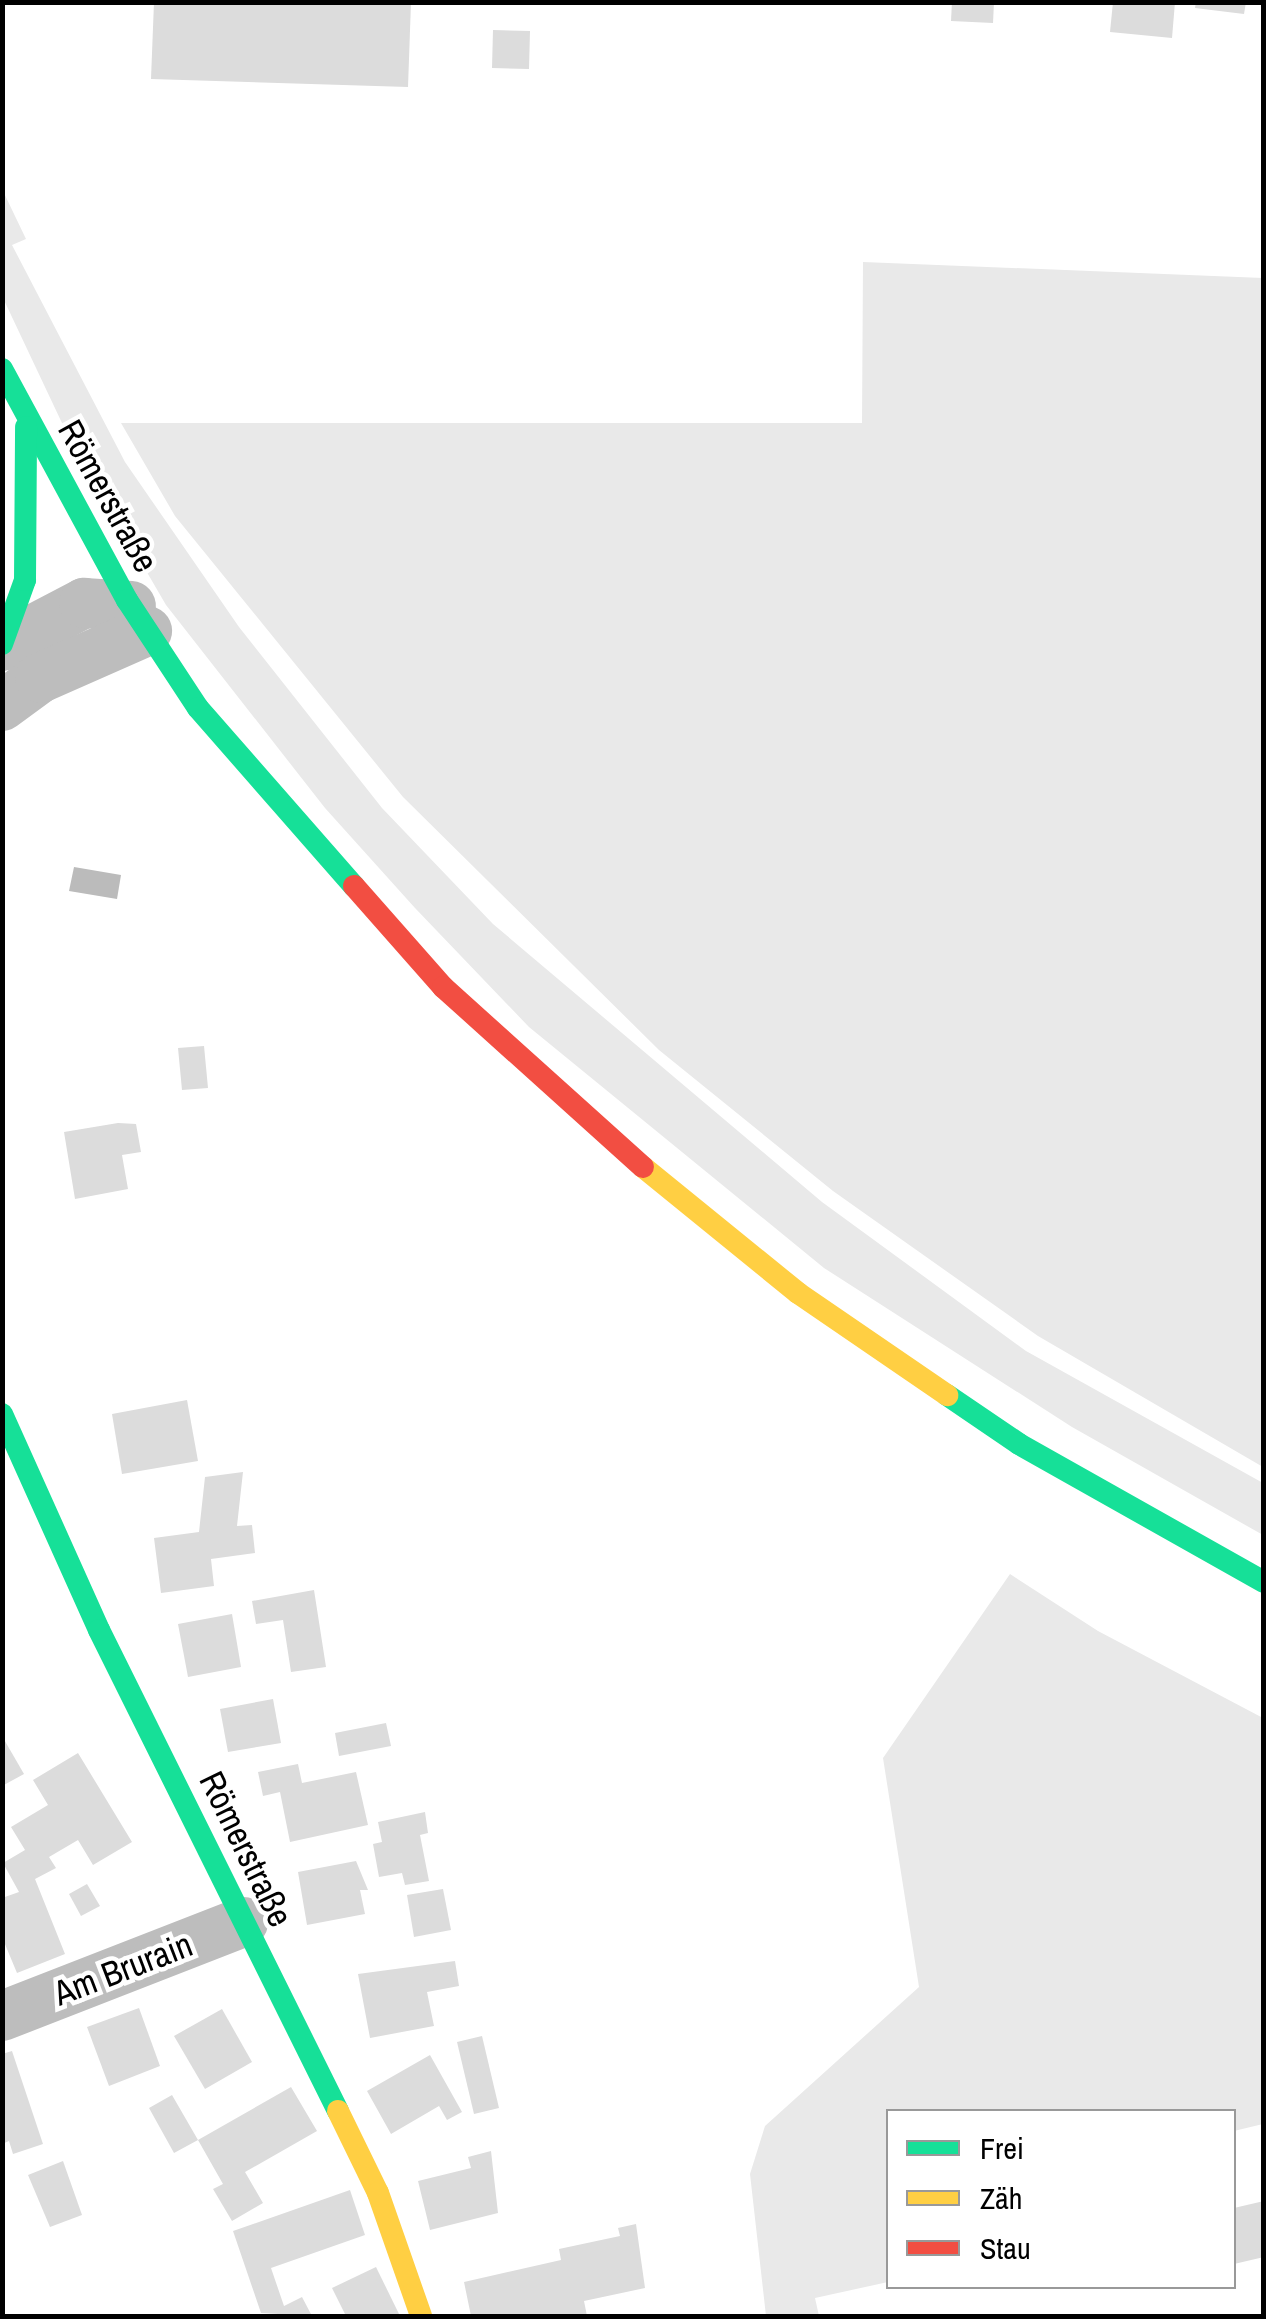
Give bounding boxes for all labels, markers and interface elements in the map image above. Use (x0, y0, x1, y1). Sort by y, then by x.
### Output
street label: Römerstraße (49, 413, 167, 579)
street label: Römerstraße (190, 1765, 302, 1933)
street label: Am Brurain (48, 1923, 198, 2015)
legend (886, 2109, 1236, 2289)
text: Frei (980, 2128, 1024, 2168)
text: Zäh (980, 2178, 1022, 2218)
text: Stau (980, 2228, 1031, 2268)

